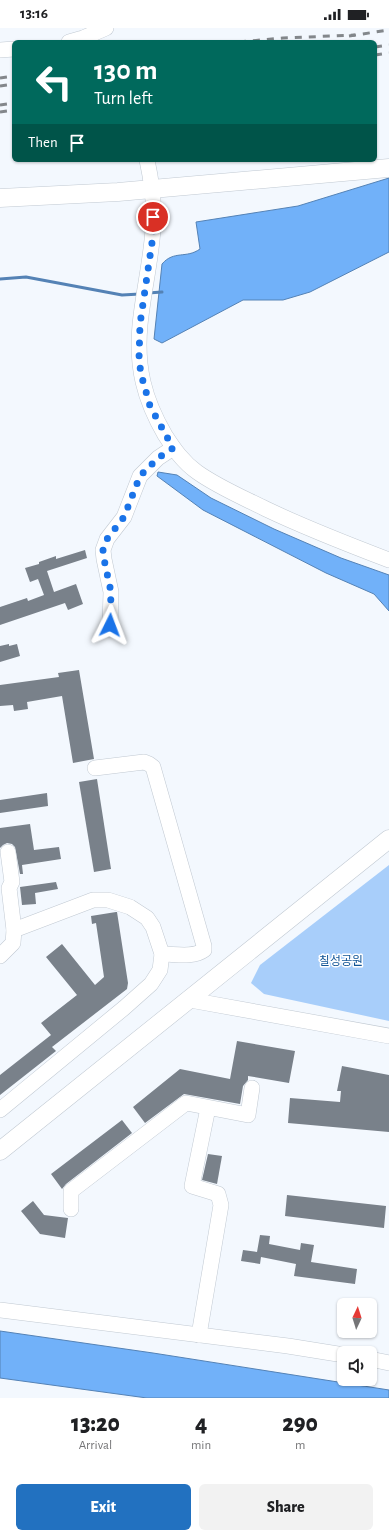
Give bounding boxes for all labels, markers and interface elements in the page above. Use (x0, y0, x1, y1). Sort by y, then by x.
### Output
text: 13:16 (20, 6, 48, 21)
icon: left (28, 56, 80, 108)
text: 130 m (94, 57, 158, 85)
text: Turn left (94, 90, 153, 108)
icon: arrive (66, 132, 88, 154)
text: Then (28, 135, 58, 150)
pin (136, 200, 170, 234)
icon: arrive (142, 206, 164, 228)
position arrow (89, 604, 131, 646)
park label: 칠성공원 (319, 954, 363, 967)
north arrow (337, 1298, 377, 1338)
map controls (337, 1298, 377, 1386)
button: sound (337, 1346, 377, 1386)
text: 13:20 (71, 1412, 120, 1436)
text: 4 (195, 1412, 207, 1436)
text: 290 (282, 1412, 318, 1436)
text: Arrival (79, 1439, 112, 1452)
text: min (191, 1439, 211, 1452)
text: m (295, 1439, 305, 1452)
button: Exit (16, 1484, 191, 1530)
button: Share (199, 1484, 373, 1530)

